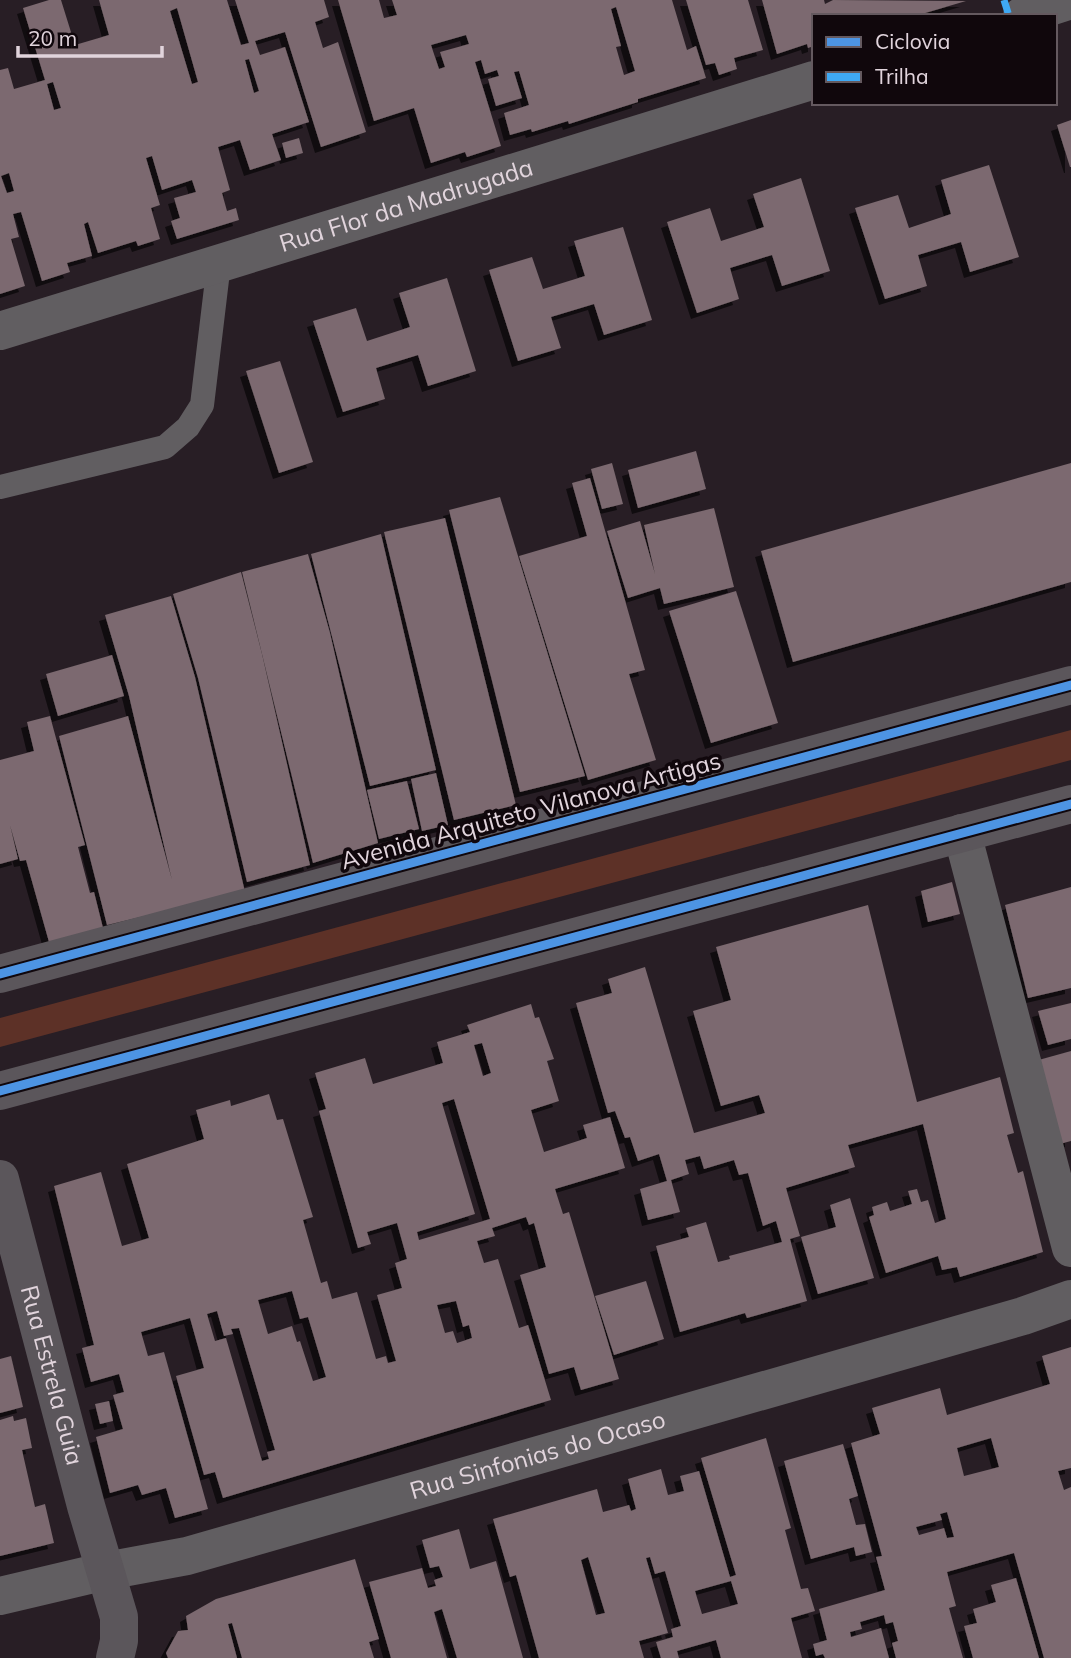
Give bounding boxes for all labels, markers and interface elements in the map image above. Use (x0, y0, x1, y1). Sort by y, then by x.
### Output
scale bar (18, 14, 161, 58)
legend (812, 14, 1057, 105)
text: 20 m (28, 25, 77, 51)
text: Ciclovia (875, 28, 950, 54)
text: Trilha (875, 63, 929, 89)
street label: Rua Flor da Madrugada (275, 152, 536, 258)
street label: Avenida Arquiteto Vilanova Artigas (337, 745, 724, 875)
street label: Rua Estrela Guia (15, 1282, 91, 1468)
street label: Rua Sinfonias do Ocaso (406, 1403, 669, 1505)

